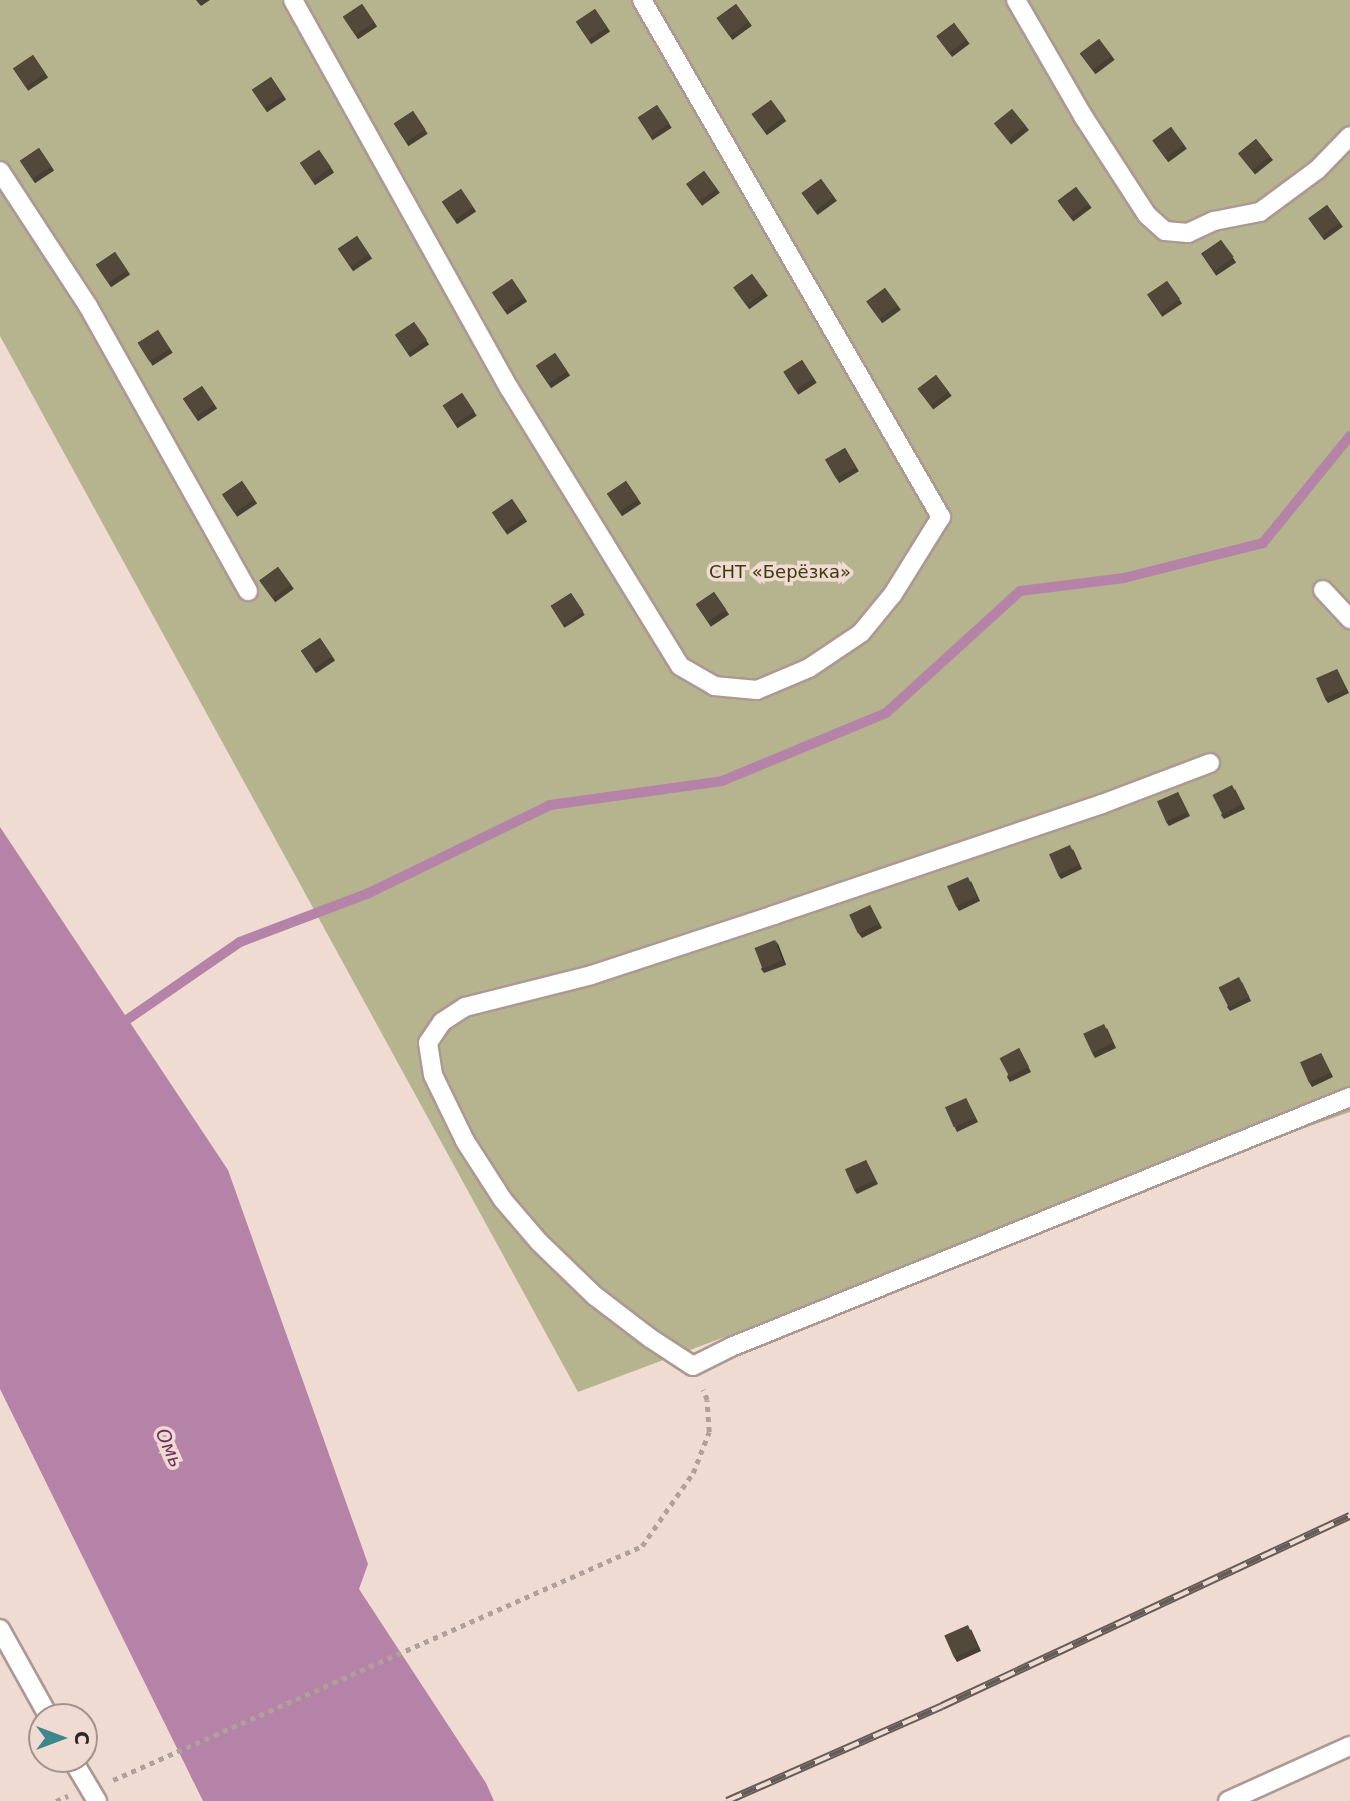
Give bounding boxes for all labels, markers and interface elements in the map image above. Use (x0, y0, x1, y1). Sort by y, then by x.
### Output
park label: СНТ «Берёзка» (709, 561, 851, 583)
water label: Омь (150, 1425, 188, 1471)
north arrow (28, 1703, 98, 1773)
text: С (71, 1731, 93, 1745)

